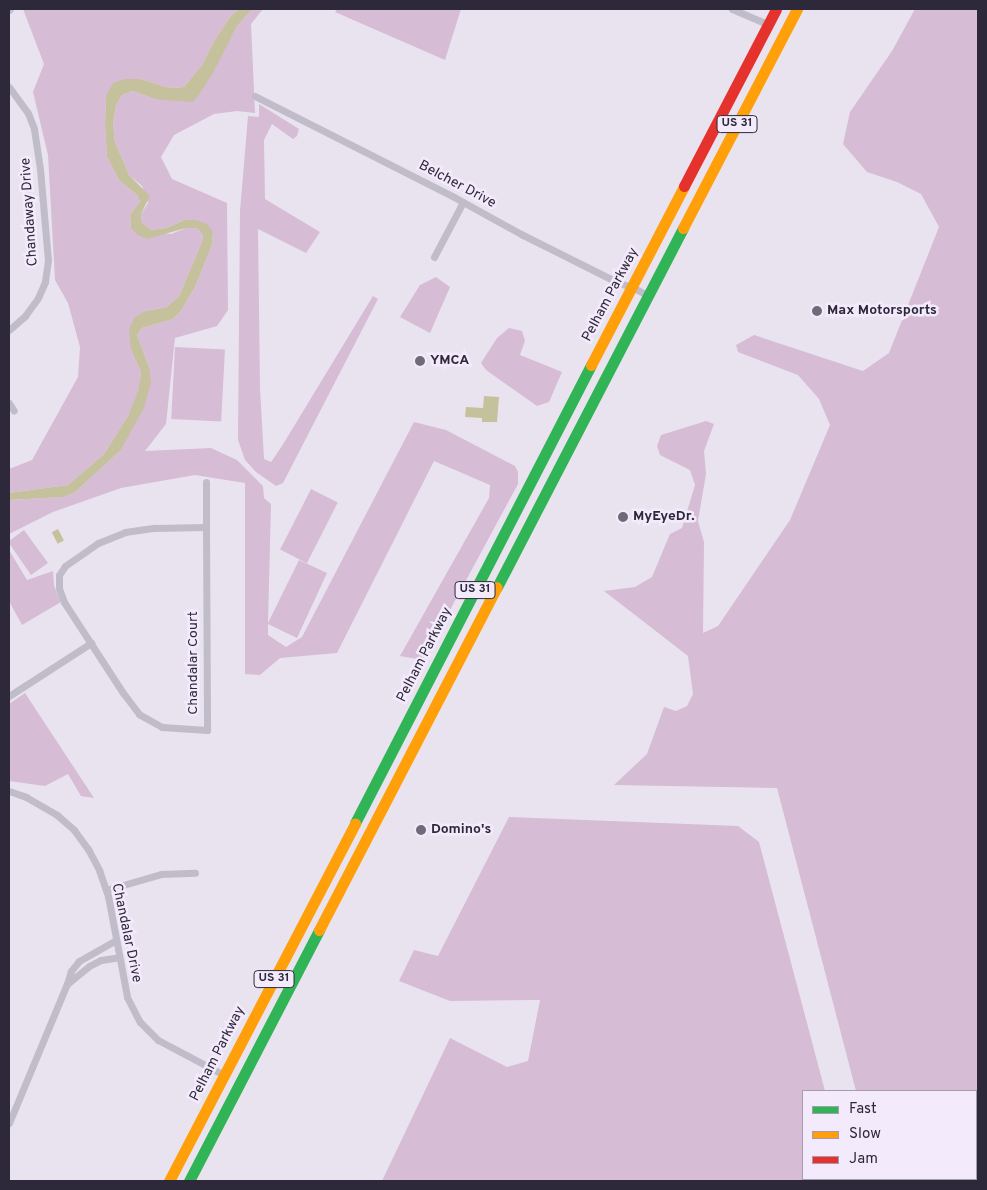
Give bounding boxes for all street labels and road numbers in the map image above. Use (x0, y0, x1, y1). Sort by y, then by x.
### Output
road number: US 31 (716, 115, 758, 134)
street label: Chandaway Drive (18, 157, 42, 267)
street label: Belcher Drive (415, 158, 499, 212)
street label: Pelham Parkway (579, 245, 643, 345)
road number: US 31 (454, 580, 496, 600)
street label: Pelham Parkway (394, 605, 456, 705)
street label: Chandalar Court (186, 611, 202, 715)
street label: Chandalar Drive (107, 882, 145, 984)
road number: US 31 (253, 970, 295, 989)
street label: Pelham Parkway (187, 1004, 249, 1104)

